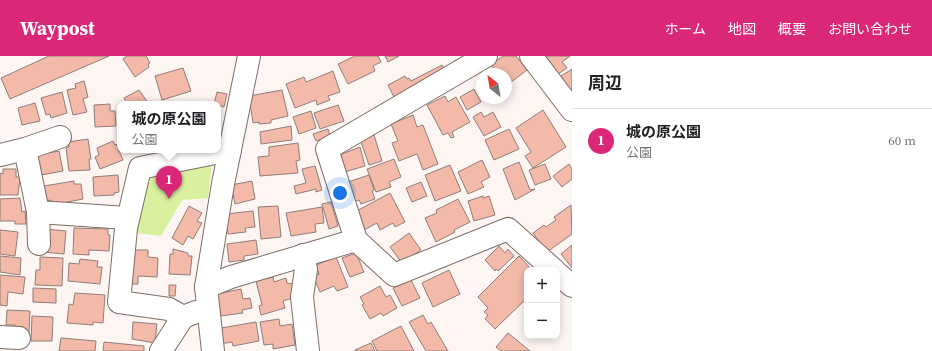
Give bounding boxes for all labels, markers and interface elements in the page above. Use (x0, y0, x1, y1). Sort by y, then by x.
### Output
text: Waypost (20, 15, 95, 41)
text: ホーム (664, 19, 706, 39)
text: 地図 (728, 19, 756, 39)
text: 概要 (778, 19, 806, 39)
text: お問い合わせ (828, 19, 912, 39)
north arrow (476, 68, 512, 104)
text: 周辺 (588, 71, 622, 95)
popup (117, 101, 221, 153)
text: 城の原公園 (131, 108, 207, 129)
text: 城の原公園 (626, 121, 701, 142)
text: 公園 (131, 131, 158, 148)
text: 1 (597, 132, 605, 149)
text: 60 m (888, 132, 916, 149)
text: 公園 (626, 144, 652, 161)
pin: 1 (156, 166, 182, 199)
your location (330, 183, 350, 203)
map controls (524, 267, 560, 339)
button: + (524, 267, 560, 303)
button: − (524, 303, 560, 339)

